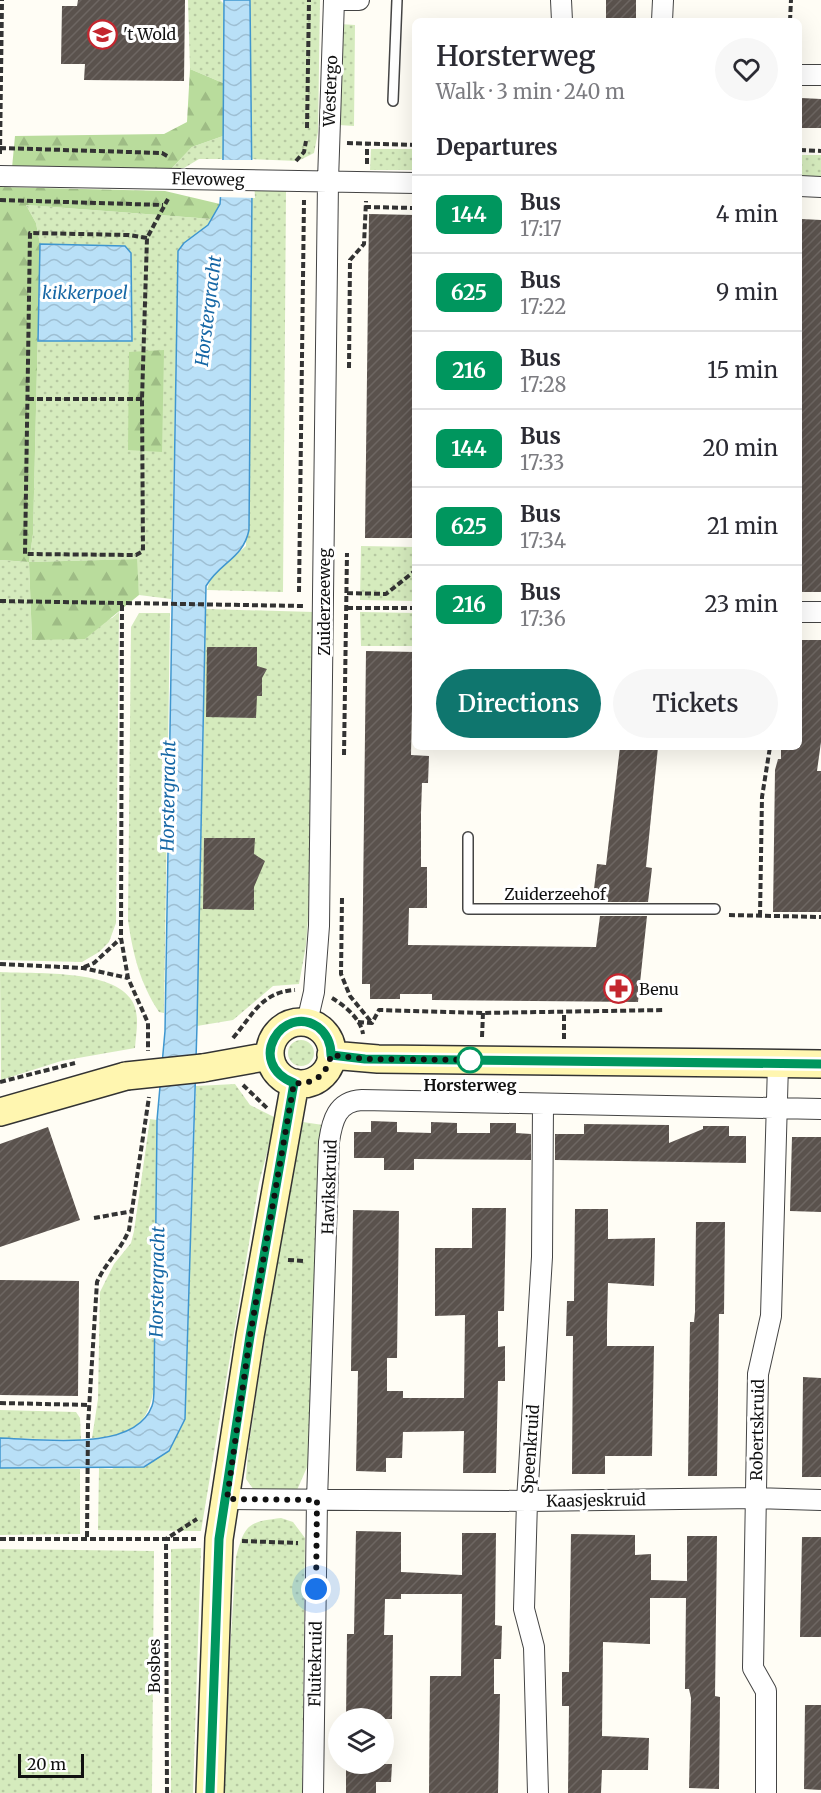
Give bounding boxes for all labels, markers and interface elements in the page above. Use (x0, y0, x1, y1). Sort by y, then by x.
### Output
school or university icon: 't Wold (86, 18, 118, 50)
place label: 't Wold (123, 24, 177, 44)
text: Horsterweg (436, 38, 596, 74)
button: heart (715, 38, 778, 101)
street label: Westergo (319, 55, 341, 128)
text: Walk · 3 min · 240 m (436, 79, 625, 104)
text: Departures (436, 133, 558, 161)
street label: Flevoweg (171, 168, 245, 190)
text: Bus (520, 188, 561, 216)
text: 4 min (716, 200, 778, 228)
text: 144 (451, 201, 487, 228)
text: 17:17 (520, 216, 562, 241)
water label: Horstergracht (190, 254, 226, 369)
text: Bus (520, 266, 561, 294)
text: 9 min (716, 278, 778, 306)
text: 625 (451, 279, 487, 306)
water label: kikkerpoel (42, 281, 128, 304)
text: 17:22 (520, 294, 566, 319)
text: Bus (520, 344, 561, 372)
text: 15 min (707, 356, 778, 384)
text: 216 (452, 357, 486, 384)
text: 17:28 (520, 372, 566, 397)
text: Bus (520, 422, 561, 450)
text: 20 min (702, 434, 778, 462)
text: 144 (451, 435, 487, 462)
text: 17:33 (520, 450, 565, 475)
text: Bus (520, 500, 561, 528)
text: 21 min (707, 512, 778, 540)
text: 625 (451, 513, 487, 540)
text: 17:34 (520, 528, 566, 553)
street label: Zuiderzeeweg (314, 548, 334, 656)
text: Bus (520, 578, 561, 606)
text: 23 min (704, 590, 778, 618)
text: 216 (452, 591, 486, 618)
text: 17:36 (520, 606, 566, 631)
button: Directions (436, 669, 601, 738)
button: Tickets (613, 669, 778, 738)
water label: Horstergracht (156, 739, 180, 853)
street label: Zuiderzeehof (504, 884, 607, 904)
pharmacy icon: Benu (602, 973, 634, 1005)
place label: Benu (639, 979, 679, 999)
marker: Horsterweg (457, 1047, 483, 1073)
place label: Horsterweg (424, 1075, 516, 1095)
street label: Havikskruid (317, 1139, 341, 1235)
water label: Horstergracht (145, 1225, 169, 1339)
street label: Robertskruid (746, 1378, 768, 1481)
street label: Speenkruid (517, 1403, 543, 1494)
street label: Kaasjeskruid (546, 1489, 646, 1511)
your location (301, 1574, 331, 1604)
street label: Fluitekruid (304, 1621, 326, 1707)
street label: Bosbes (144, 1639, 164, 1693)
map controls (328, 1708, 394, 1774)
button: layers (328, 1708, 394, 1774)
scale bar (18, 1751, 84, 1778)
text: 20 m (27, 1754, 66, 1774)

